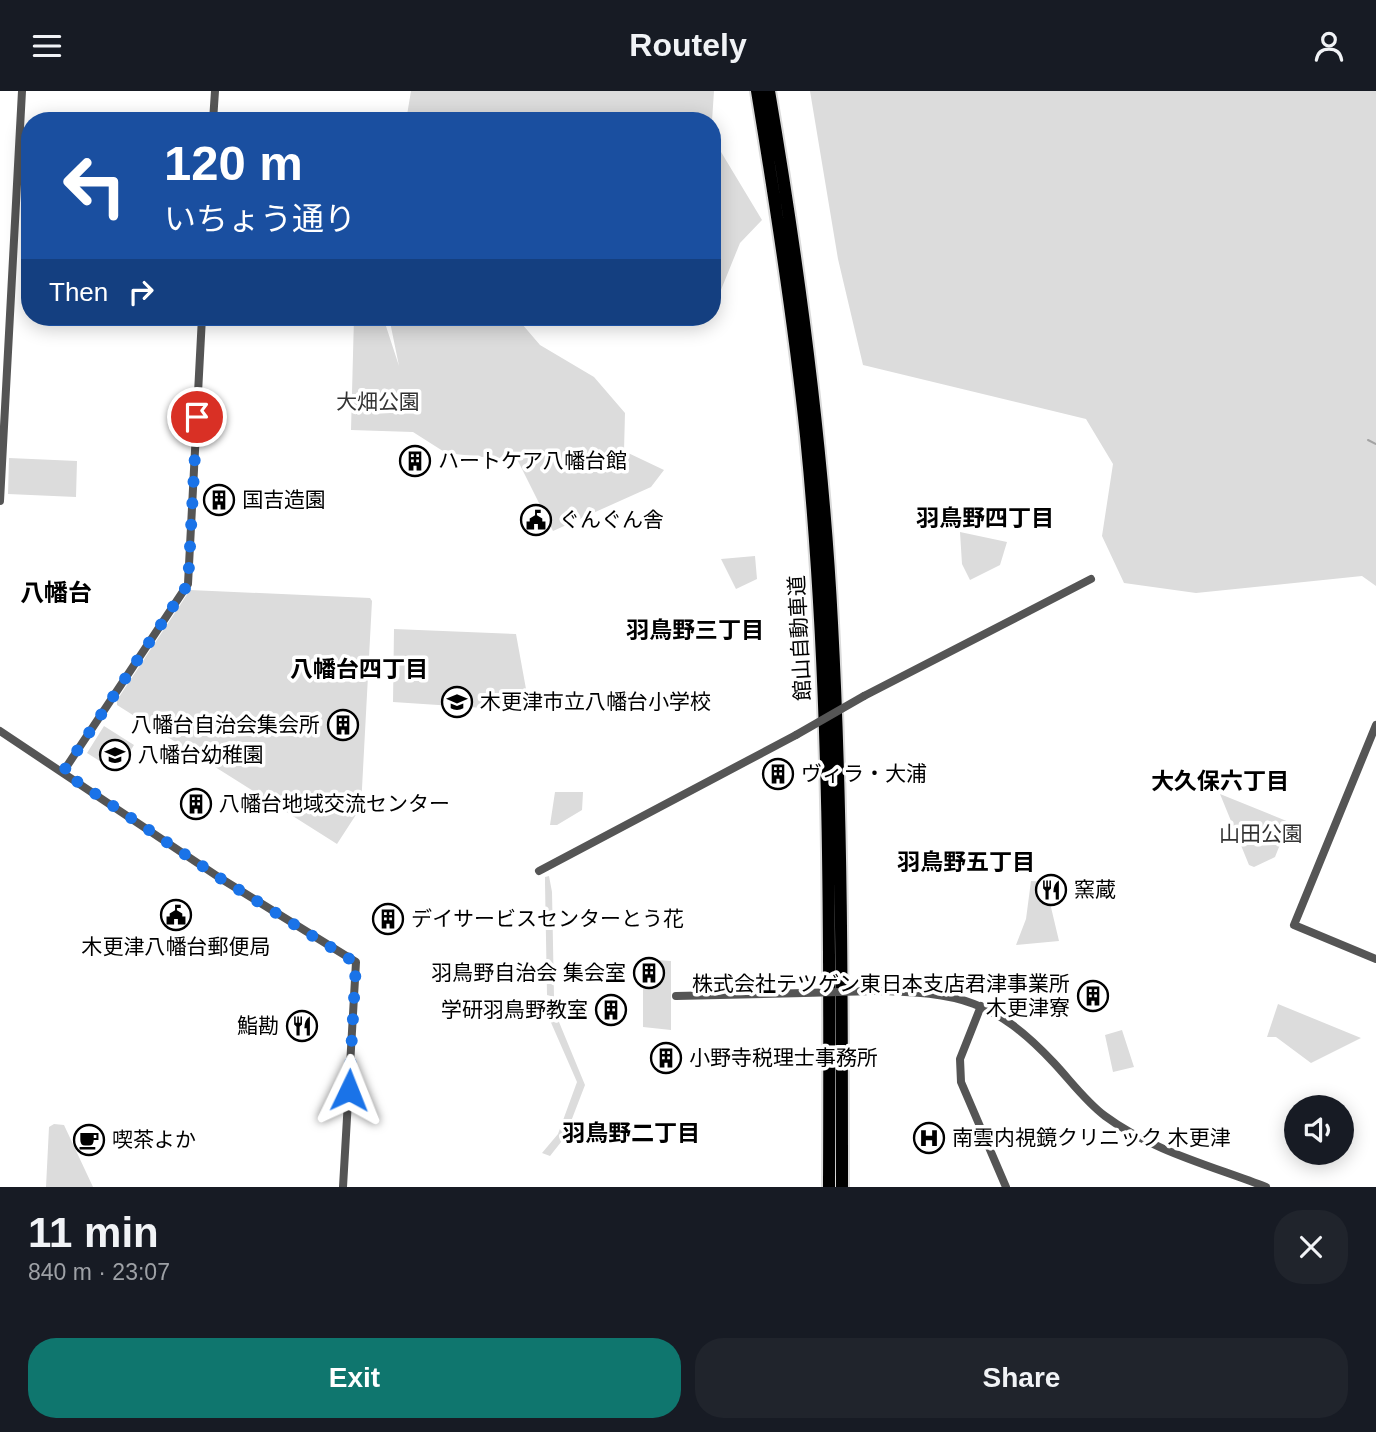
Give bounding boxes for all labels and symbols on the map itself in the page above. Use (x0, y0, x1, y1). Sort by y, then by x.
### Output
pin (167, 387, 227, 447)
park label: 大畑公園 (336, 390, 420, 413)
building icon: ハートケア八幡台館 (398, 444, 432, 478)
place label: ハートケア八幡台館 (438, 449, 627, 472)
building icon: 国吉造園 (202, 483, 236, 517)
place label: 国吉造園 (242, 488, 326, 511)
public building icon: ぐんぐん舎 (519, 503, 553, 537)
district label: 羽鳥野四丁目 (916, 505, 1054, 531)
place label: ぐんぐん舎 (559, 508, 664, 531)
street label: 館山自動車道 (785, 575, 814, 702)
district label: 八幡台 (20, 579, 92, 606)
district label: 羽鳥野三丁目 (626, 617, 764, 643)
district label: 八幡台四丁目 (290, 656, 428, 682)
school or university icon: 木更津市立八幡台小学校 (440, 685, 474, 719)
place label: 木更津市立八幡台小学校 (480, 690, 711, 713)
building icon: 八幡台自治会集会所 (326, 708, 360, 742)
place label: 八幡台自治会集会所 (131, 713, 320, 736)
school or university icon: 八幡台幼稚園 (98, 738, 132, 772)
place label: 八幡台幼稚園 (138, 743, 264, 766)
building icon: ヴィラ・大浦 (761, 757, 795, 791)
place label: ヴィラ・大浦 (801, 762, 927, 785)
district label: 大久保六丁目 (1151, 768, 1289, 794)
building icon: 八幡台地域交流センター (179, 787, 213, 821)
place label: 八幡台地域交流センター (219, 792, 450, 815)
park label: 山田公園 (1219, 822, 1303, 845)
district label: 羽鳥野五丁目 (897, 849, 1035, 875)
restaurant icon: 窯蔵 (1034, 873, 1068, 907)
place label: 窯蔵 (1074, 878, 1116, 901)
public building icon: 木更津八幡台郵便局 (159, 898, 193, 932)
building icon: デイサービスセンターとう花 (371, 902, 405, 936)
place label: デイサービスセンターとう花 (411, 907, 684, 930)
place label: 木更津八幡台郵便局 (82, 935, 271, 958)
building icon: 羽鳥野自治会 集会室 (632, 956, 666, 990)
place label: 羽鳥野自治会 集会室 (431, 961, 626, 984)
place label: 株式会社テツゲン東日本支店君津事業所 木更津寮 (692, 972, 1070, 1019)
building icon: 株式会社テツゲン東日本支店君津事業所 木更津寮 (1076, 979, 1110, 1013)
building icon: 学研羽鳥野教室 (594, 993, 628, 1027)
place label: 学研羽鳥野教室 (441, 998, 588, 1021)
restaurant icon: 鮨勘 (285, 1009, 319, 1043)
place label: 鮨勘 (237, 1014, 279, 1037)
building icon: 小野寺税理士事務所 (649, 1041, 683, 1075)
place label: 小野寺税理士事務所 (689, 1046, 878, 1069)
position arrow (312, 1053, 386, 1127)
district label: 羽鳥野二丁目 (562, 1120, 700, 1146)
hospital icon: 南雲内視鏡クリニック 木更津 (912, 1121, 946, 1155)
cafe icon: 喫茶よか (72, 1123, 106, 1157)
place label: 南雲内視鏡クリニック 木更津 (952, 1126, 1231, 1149)
place label: 喫茶よか (112, 1128, 196, 1151)

